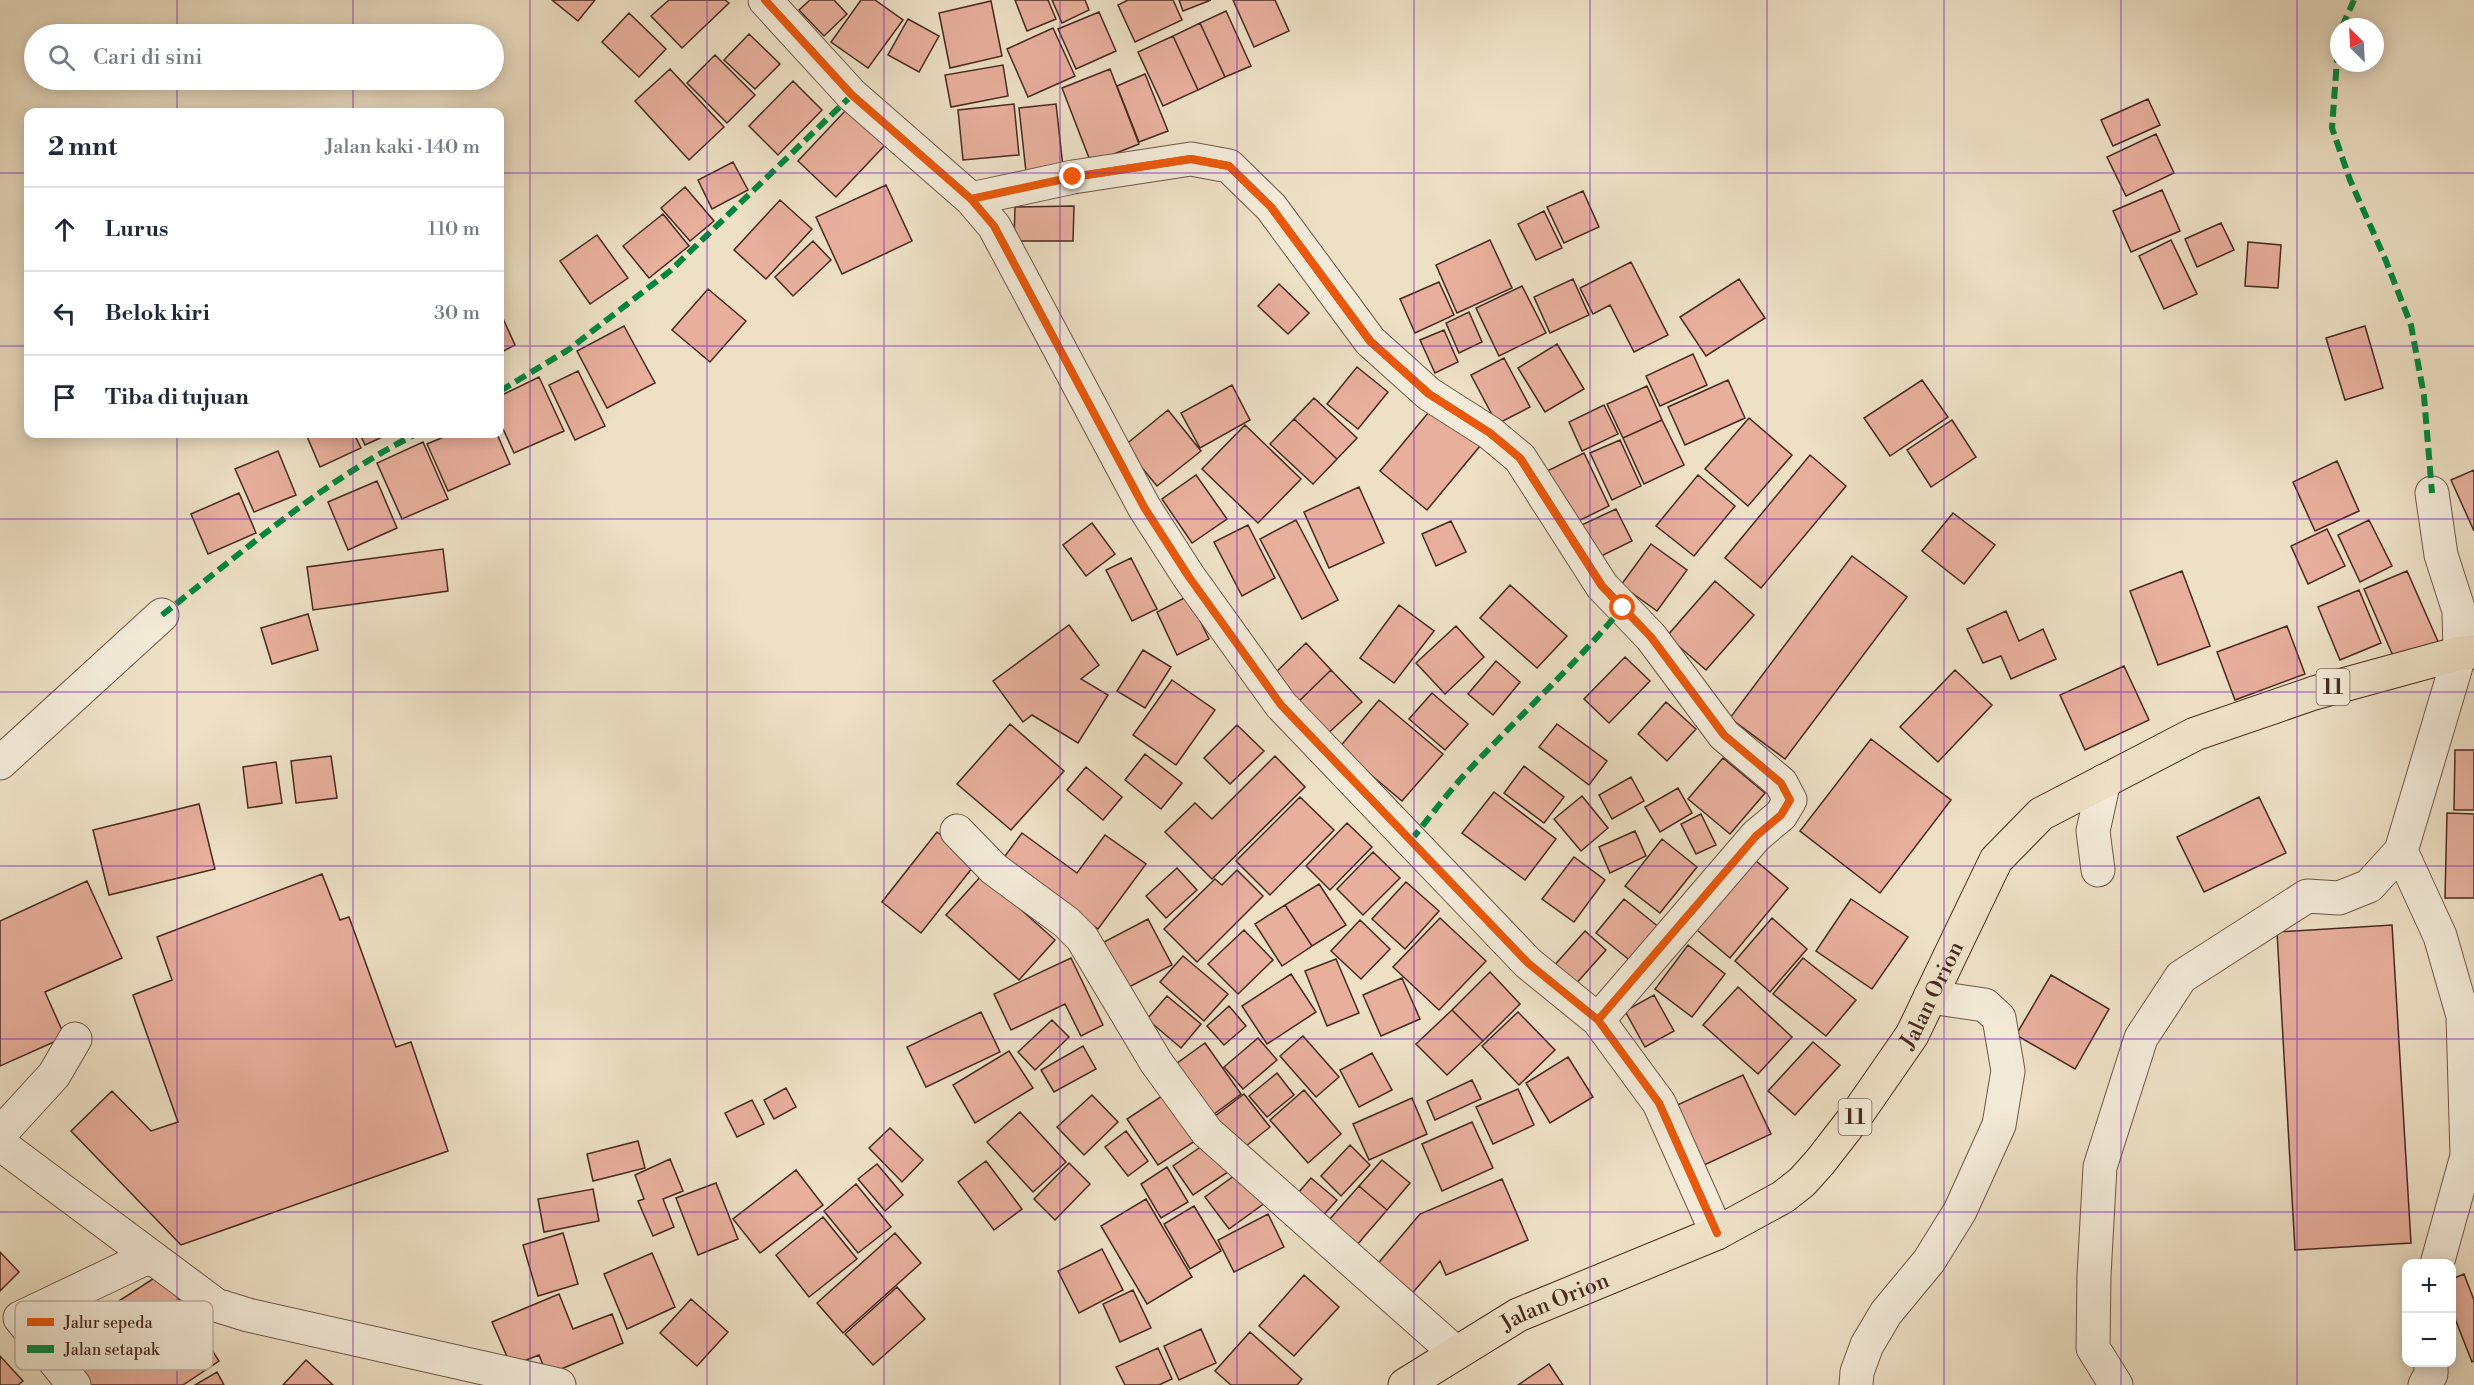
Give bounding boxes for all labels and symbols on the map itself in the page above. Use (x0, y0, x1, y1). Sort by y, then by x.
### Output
north arrow (2330, 18, 2384, 72)
route end (1059, 163, 1085, 189)
route start (1609, 594, 1635, 620)
road number: 11 (2316, 669, 2350, 705)
street label: Jalan Orion (1894, 937, 1970, 1055)
road number: 11 (1838, 1099, 1872, 1135)
street label: Jalan Orion (1495, 1267, 1613, 1338)
legend (15, 1301, 213, 1370)
text: Jalur sepeda (63, 1313, 153, 1333)
text: Jalan setapak (63, 1340, 161, 1360)

